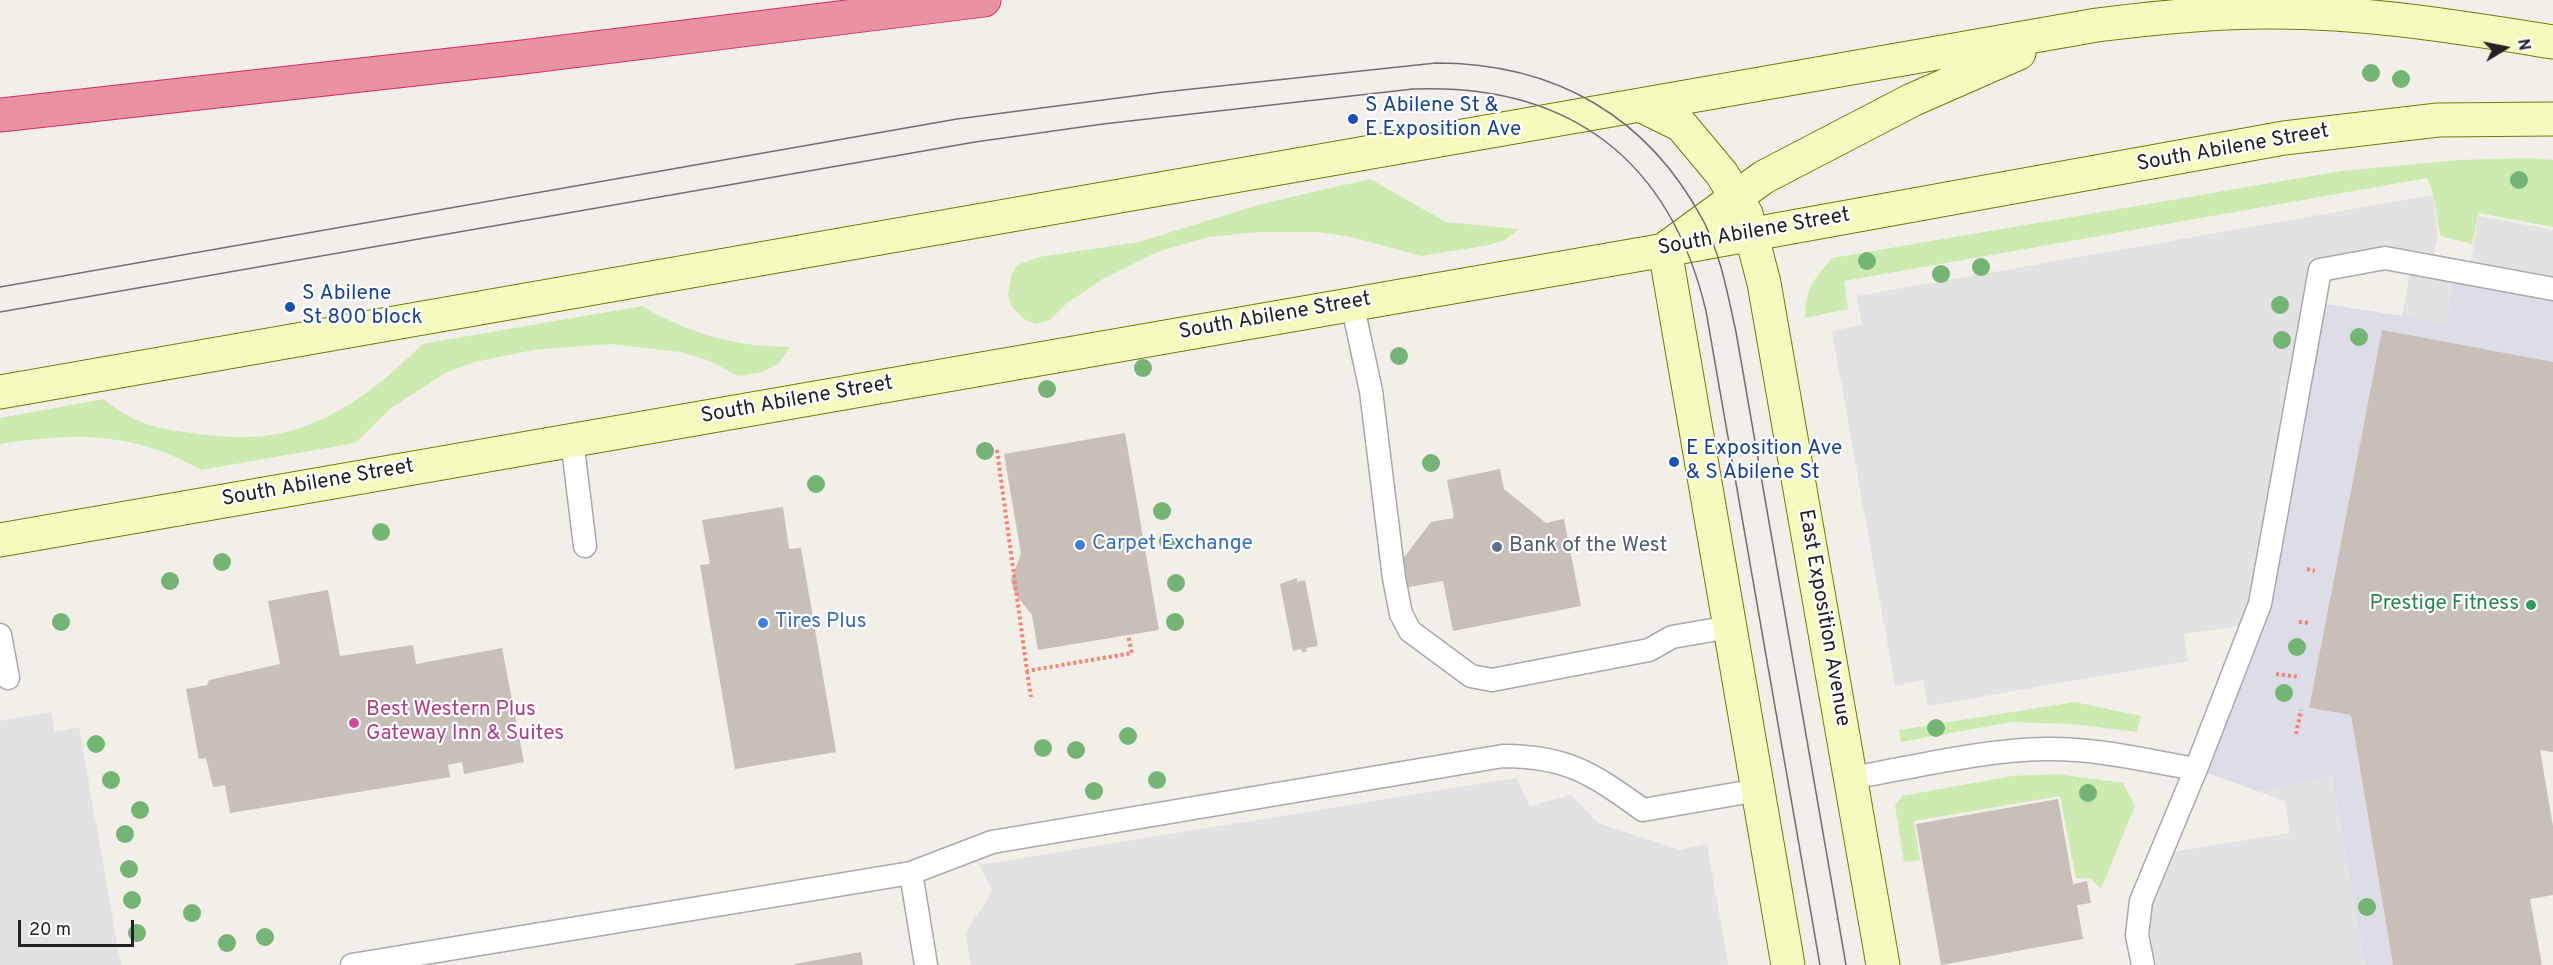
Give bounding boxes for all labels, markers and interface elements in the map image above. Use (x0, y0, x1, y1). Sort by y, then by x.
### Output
north arrow (2475, 18, 2535, 78)
text: N (2512, 37, 2534, 52)
place label: S Abilene St & E Exposition Ave (1365, 94, 1521, 144)
marker: S Abilene St & E Exposition Ave (1346, 112, 1360, 126)
street label: South Abilene Street (2135, 120, 2331, 178)
street label: South Abilene Street (1656, 204, 1852, 262)
place label: S Abilene St 800 block (302, 282, 423, 332)
street label: South Abilene Street (1177, 288, 1373, 346)
marker: S Abilene St 800 block (283, 300, 297, 314)
street label: South Abilene Street (699, 372, 895, 430)
place label: E Exposition Ave & S Abilene St (1686, 437, 1842, 487)
street label: South Abilene Street (220, 455, 416, 513)
marker: E Exposition Ave & S Abilene St (1667, 455, 1681, 469)
street label: East Exposition Avenue (1791, 508, 1855, 728)
place label: Carpet Exchange (1092, 532, 1253, 558)
place label: Bank of the West (1509, 534, 1667, 560)
marker: Carpet Exchange (1073, 538, 1087, 552)
marker: Bank of the West (1490, 540, 1504, 554)
place label: Prestige Fitness (2369, 592, 2519, 618)
marker: Prestige Fitness (2524, 598, 2538, 612)
place label: Tires Plus (775, 610, 866, 636)
marker: Tires Plus (756, 616, 770, 630)
place label: Best Western Plus Gateway Inn & Suites (366, 698, 564, 748)
marker: Best Western Plus Gateway Inn & Suites (347, 716, 361, 730)
scale bar (21, 908, 136, 946)
text: 20 m (29, 919, 71, 942)

